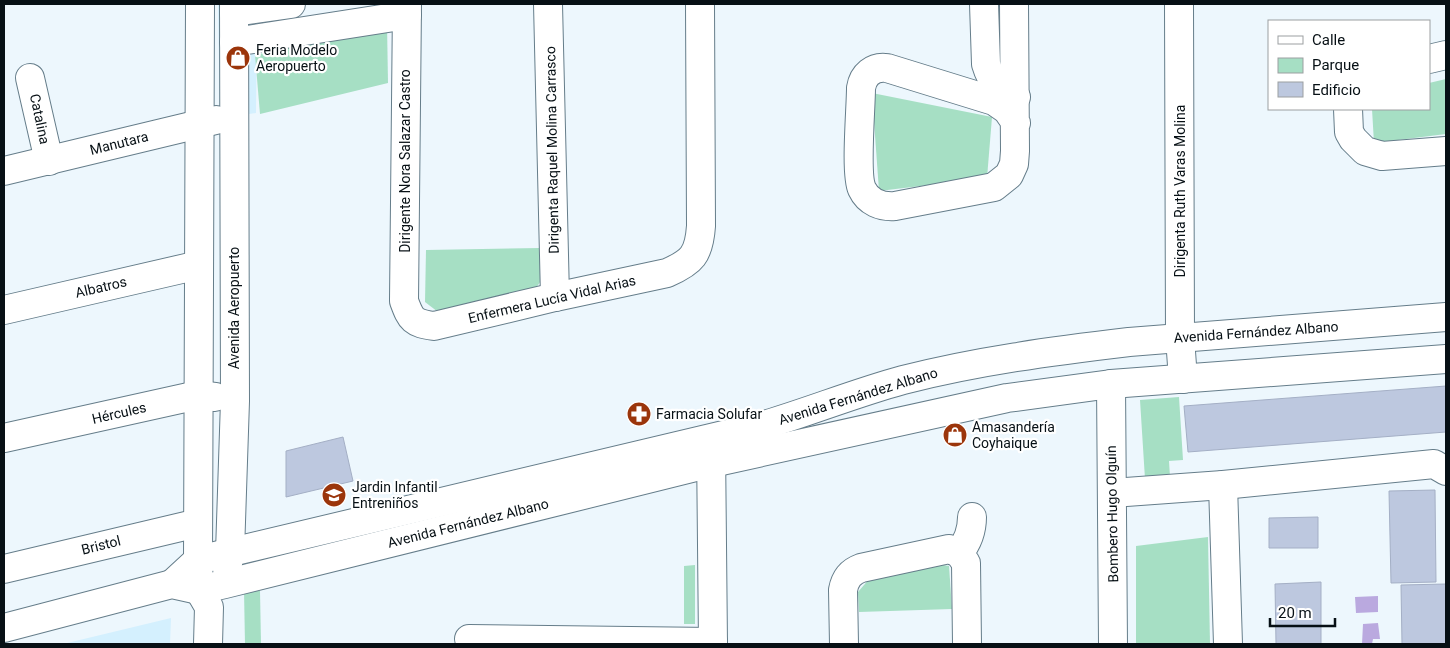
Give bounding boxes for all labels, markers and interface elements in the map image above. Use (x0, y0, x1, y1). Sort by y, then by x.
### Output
legend (1268, 20, 1430, 110)
text: Calle (1312, 31, 1345, 49)
place label: Feria Modelo Aeropuerto (256, 42, 337, 74)
shop icon: Feria Modelo Aeropuerto (225, 45, 251, 71)
street label: Dirigenta Raquel Molina Carrasco (542, 46, 562, 254)
text: Parque (1312, 56, 1359, 74)
street label: Dirigente Nora Salazar Castro (397, 69, 413, 253)
text: Edificio (1312, 81, 1361, 99)
street label: Catalina (27, 92, 53, 146)
street label: Dirigenta Ruth Varas Molina (1172, 105, 1188, 277)
street label: Manutara (88, 128, 150, 158)
street label: Avenida Aeropuerto (226, 247, 242, 369)
street label: Enfermera Lucía Vidal Arias (467, 272, 637, 326)
street label: Albatros (74, 273, 128, 301)
street label: Avenida Fernández Albano (1173, 318, 1339, 346)
street label: Avenida Fernández Albano (777, 364, 939, 428)
street label: Hércules (90, 399, 148, 427)
pharmacy icon: Farmacia Solufar (626, 401, 652, 427)
place label: Farmacia Solufar (656, 406, 762, 422)
place label: Amasandería Coyhaique (972, 419, 1055, 451)
shop icon: Amasandería Coyhaique (942, 422, 968, 448)
street label: Bombero Hugo Olguín (1103, 445, 1121, 583)
place label: Jardin Infantil Entreniños (352, 479, 438, 511)
school or university icon: Jardin Infantil Entreniños (321, 482, 347, 508)
street label: Avenida Fernández Albano (386, 495, 550, 551)
street label: Bristol (80, 532, 122, 558)
scale bar (1270, 596, 1335, 628)
text: 20 m (1278, 604, 1312, 622)

